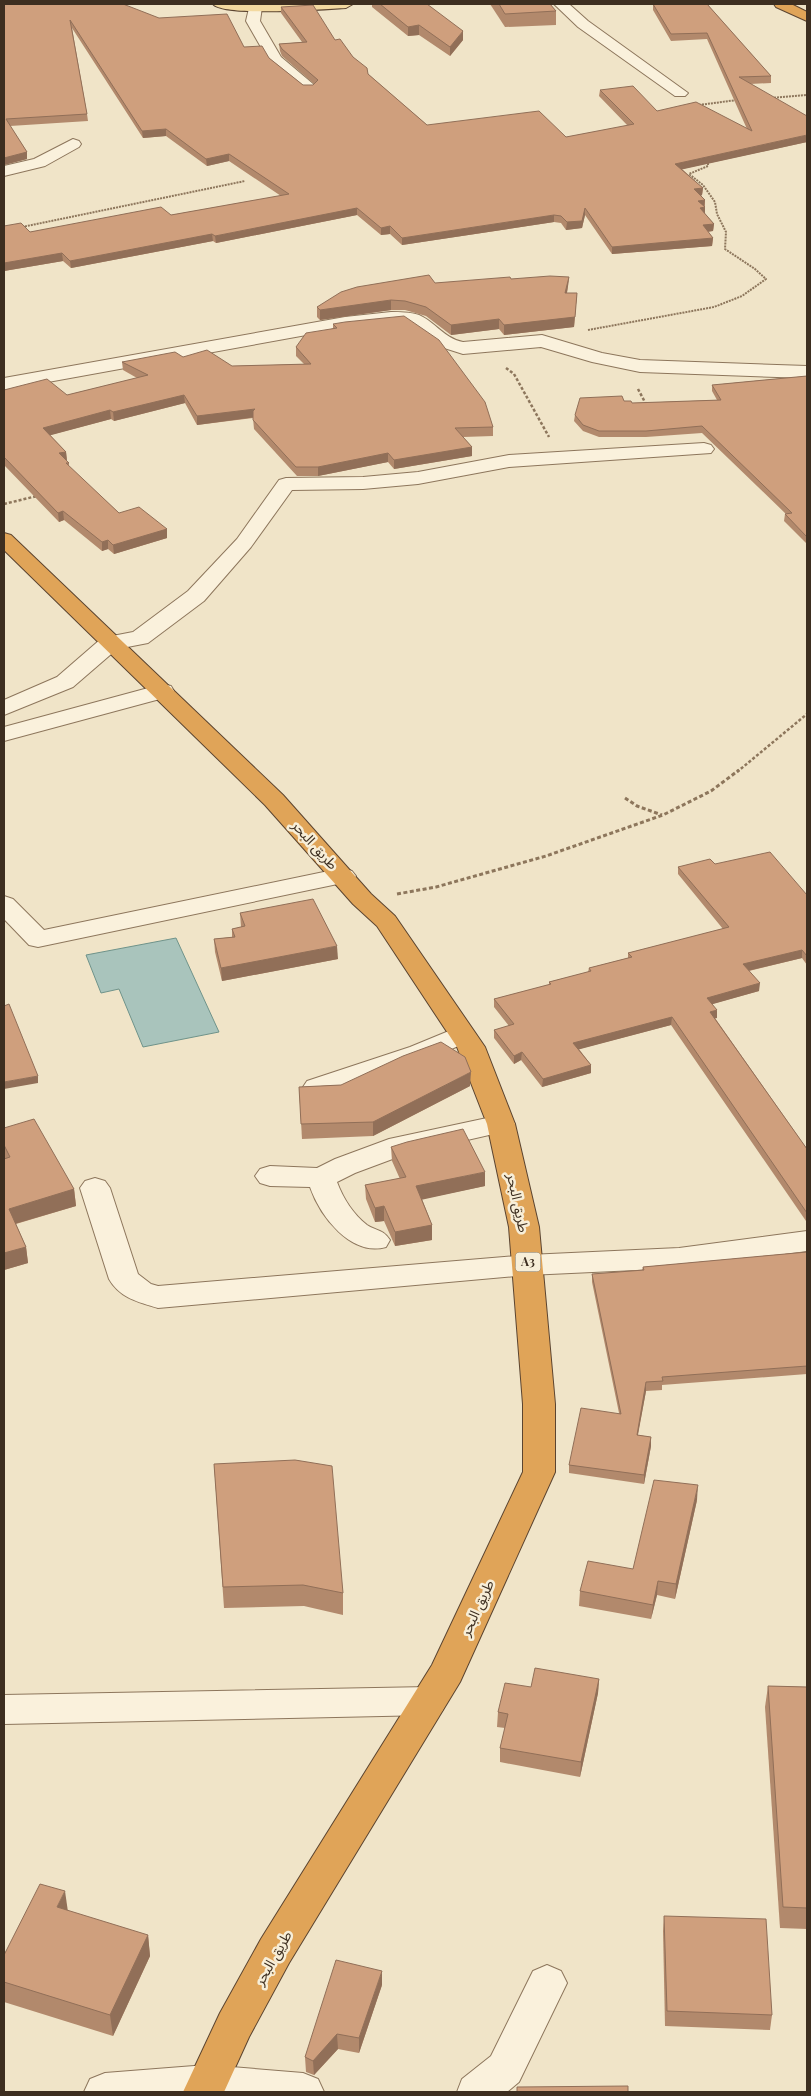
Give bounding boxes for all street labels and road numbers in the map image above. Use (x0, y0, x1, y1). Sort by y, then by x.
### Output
street label: طريق البحر (287, 815, 342, 874)
street label: طريق البحر (502, 1171, 534, 1234)
road number: A3 (516, 1252, 540, 1272)
street label: طريق البحر (455, 1577, 499, 1640)
street label: طريق البحر (249, 1927, 297, 1990)

